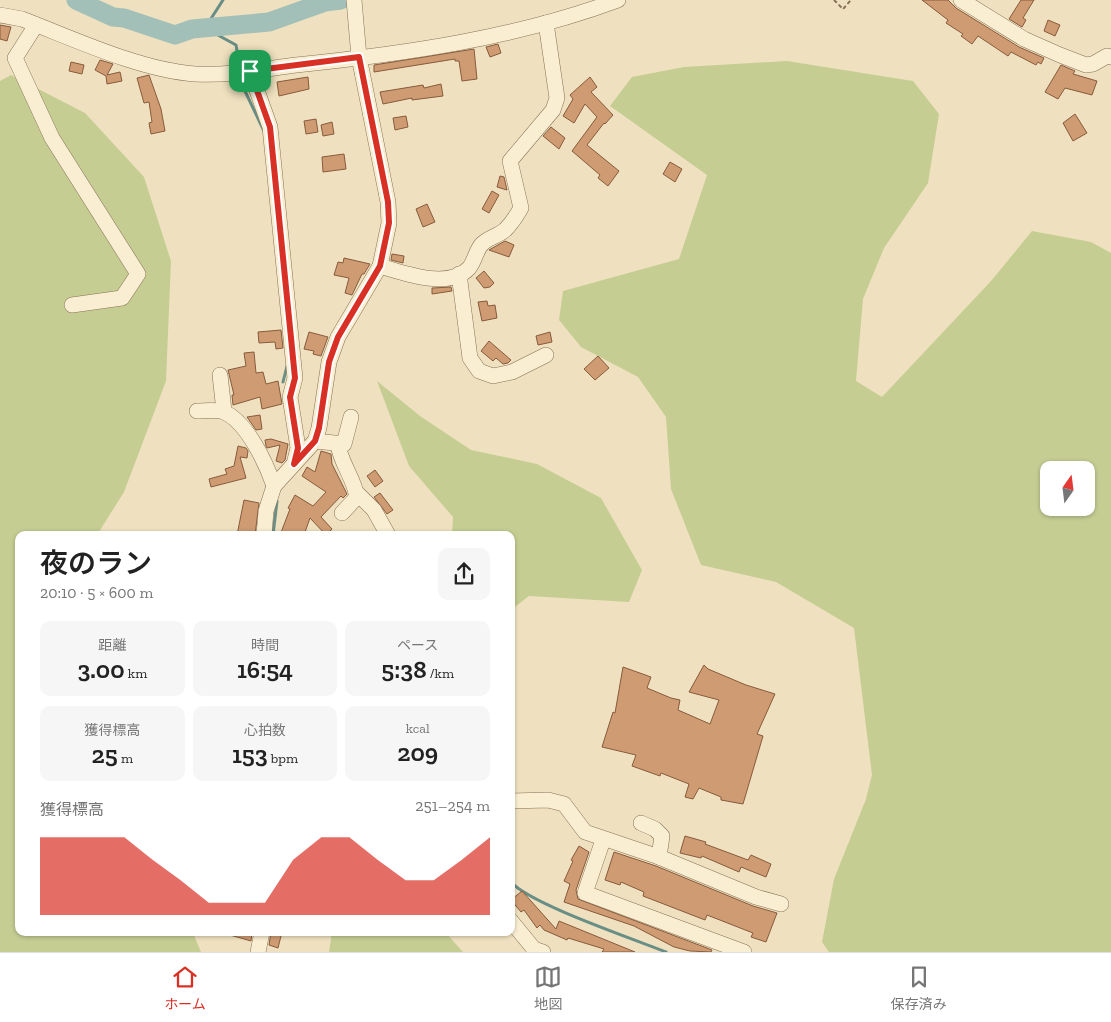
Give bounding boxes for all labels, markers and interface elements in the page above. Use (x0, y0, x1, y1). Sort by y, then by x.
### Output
pin (229, 50, 271, 92)
icon: arrive (236, 57, 264, 85)
north arrow (1040, 461, 1095, 516)
map controls (1040, 461, 1095, 516)
text: 夜のラン (40, 547, 152, 580)
button: share (438, 548, 490, 600)
text: 20:10 · 5 × 600 m (40, 583, 153, 602)
text: 距離 (98, 637, 126, 654)
text: 時間 (251, 637, 279, 654)
text: ペース (397, 637, 438, 654)
text: 3.00 (77, 654, 125, 684)
text: 16:54 (237, 654, 293, 684)
text: 5:38 (381, 654, 427, 684)
text: km (125, 665, 147, 682)
text: /km (427, 665, 454, 682)
text: kcal (406, 720, 430, 737)
text: 獲得標高 (84, 722, 140, 739)
text: 心拍数 (244, 722, 286, 739)
text: 209 (397, 737, 438, 767)
text: 25 (92, 739, 118, 769)
text: 153 (232, 739, 268, 769)
text: m (118, 750, 133, 767)
text: bpm (268, 750, 298, 767)
text: 251–254 m (415, 796, 490, 815)
text: 獲得標高 (40, 800, 104, 819)
tab: ホーム (164, 963, 206, 1013)
tab: 地図 (534, 963, 562, 1013)
tab: 保存済み (891, 963, 947, 1013)

